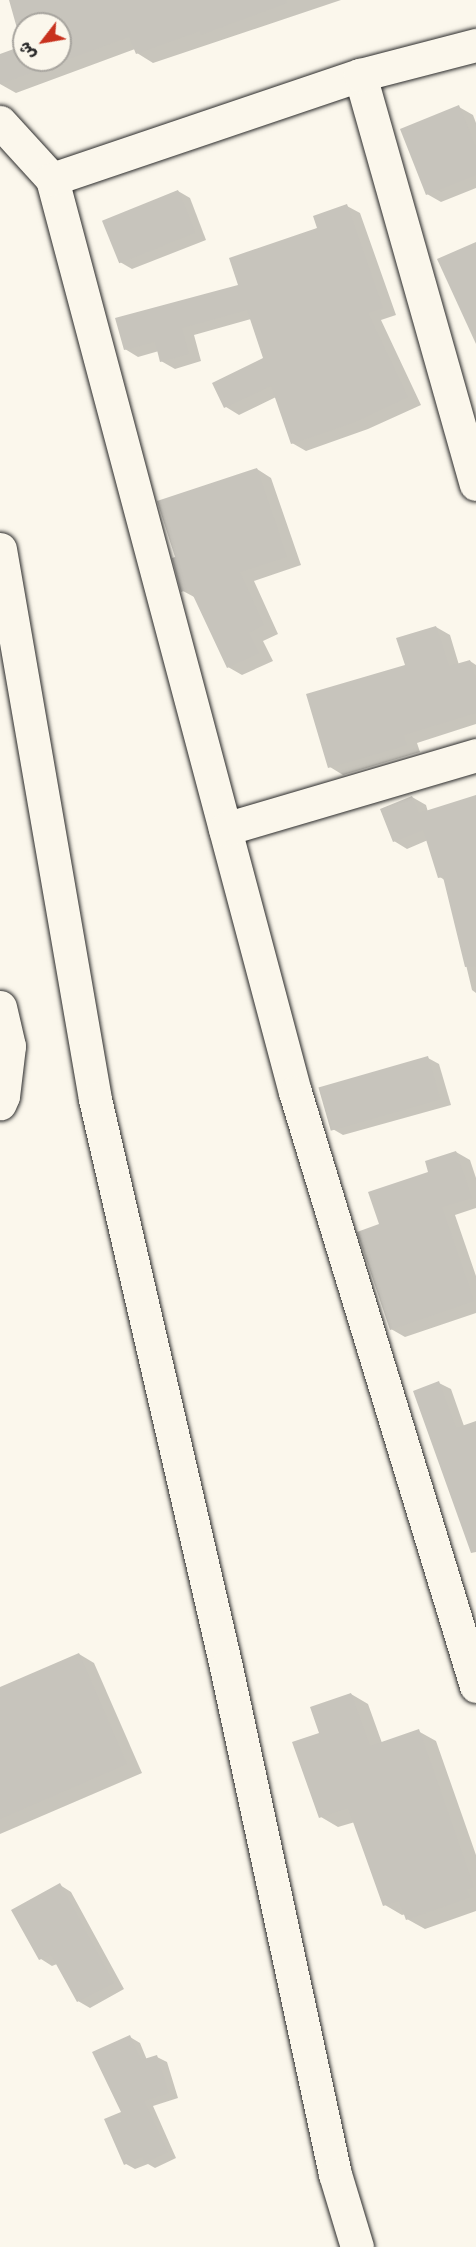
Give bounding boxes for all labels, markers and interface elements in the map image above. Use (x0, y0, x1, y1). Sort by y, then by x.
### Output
north arrow (12, 12, 72, 72)
text: ش (14, 38, 41, 63)

